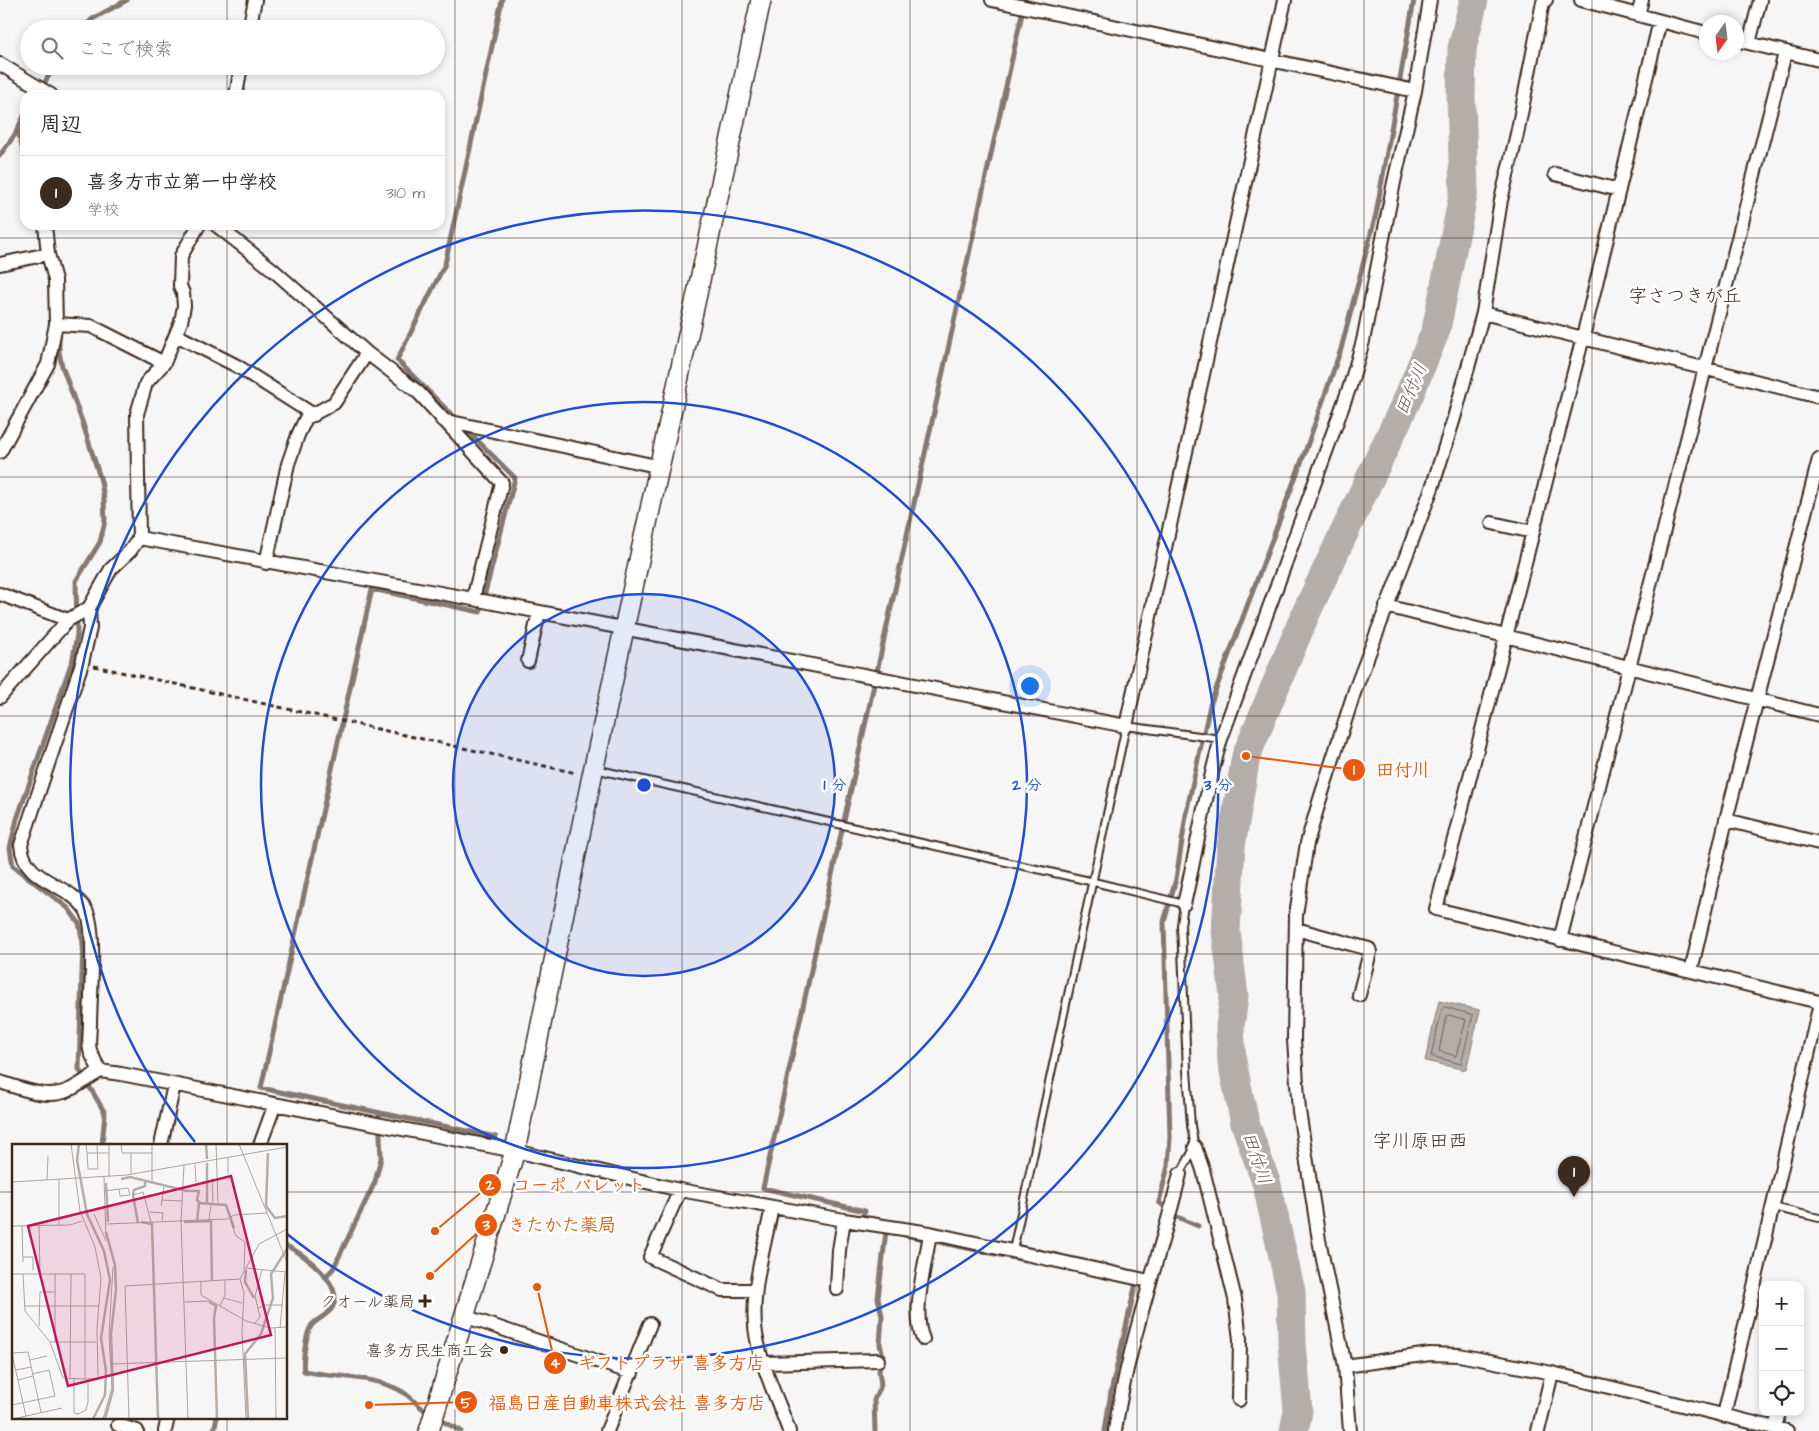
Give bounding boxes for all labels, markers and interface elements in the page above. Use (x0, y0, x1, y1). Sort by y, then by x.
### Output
north arrow (1699, 15, 1744, 60)
search box (20, 20, 445, 75)
icon: search (38, 34, 66, 62)
text: ここで検索 (78, 36, 173, 63)
text: 周辺 (40, 110, 82, 139)
text: 喜多方市立第一中学校 (87, 169, 277, 196)
text: 1 (55, 182, 57, 204)
text: 310 m (386, 182, 425, 204)
text: 学校 (87, 199, 119, 221)
district label: 字さつきが丘 (1628, 283, 1742, 310)
water label: 田付川 (1389, 359, 1434, 419)
your location (1017, 673, 1043, 699)
callout: 田付川 (1341, 753, 1440, 786)
text: 田付川 (1376, 758, 1430, 783)
text: 1 (1353, 760, 1355, 781)
text: 1 分 (824, 775, 846, 796)
text: 2 分 (1011, 775, 1042, 796)
text: 3 分 (1203, 775, 1232, 796)
centre of rings (635, 776, 653, 794)
district label: 字川原田西 (1372, 1128, 1468, 1155)
water label: 田付川 (1236, 1129, 1277, 1188)
inset map (12, 1144, 288, 1418)
pin: 1 (1558, 1156, 1590, 1197)
callout: コーポ バレット (477, 1168, 655, 1201)
text: コーポ バレット (512, 1173, 646, 1198)
text: 2 (485, 1175, 495, 1196)
callout: きたかた薬局 (473, 1209, 626, 1242)
text: きたかた薬局 (508, 1213, 616, 1238)
text: 3 (481, 1215, 490, 1236)
map controls (1759, 1281, 1804, 1416)
button: + (1759, 1281, 1804, 1326)
place label: クオール薬局 (320, 1291, 415, 1313)
marker: クオール薬局 (419, 1295, 431, 1307)
button: − (1759, 1326, 1804, 1371)
place label: 喜多方民生商工会 (366, 1340, 494, 1362)
marker: 喜多方民生商工会 (498, 1344, 510, 1356)
callout: ギフトプラザ 喜多方店 (543, 1346, 775, 1379)
text: ギフトプラザ 喜多方店 (577, 1351, 765, 1376)
text: 4 (550, 1353, 561, 1374)
button: locate (1759, 1371, 1804, 1416)
callout: 福島日産自動車株式会社 喜多方店 (454, 1386, 776, 1419)
text: 福島日産自動車株式会社 喜多方店 (488, 1391, 766, 1416)
text: 5 (461, 1393, 472, 1414)

